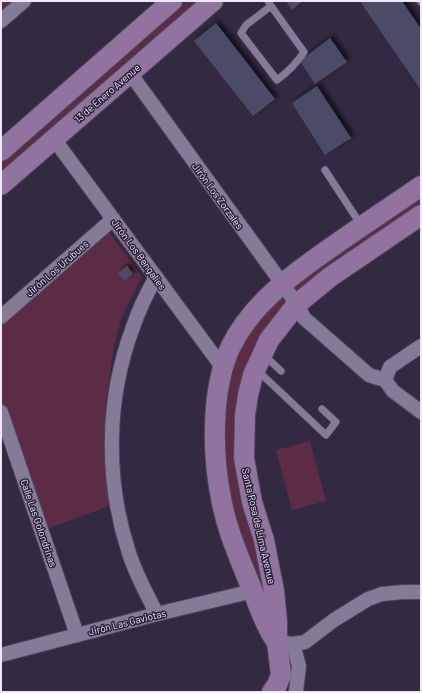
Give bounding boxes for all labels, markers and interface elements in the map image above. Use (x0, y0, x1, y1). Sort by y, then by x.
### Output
street label: 13 de Enero Avenue (72, 61, 142, 125)
street label: Jirón Los Zorzales (190, 160, 246, 232)
street label: Jirón Los Bengalíes (109, 216, 169, 292)
street label: Jirón Los Urubues (23, 237, 91, 298)
street label: Santa Rosa de Lima Avenue (240, 467, 278, 585)
street label: Calle Las Golondrinas (18, 477, 60, 569)
street label: Jirón Las Gaviotas (87, 607, 167, 637)

